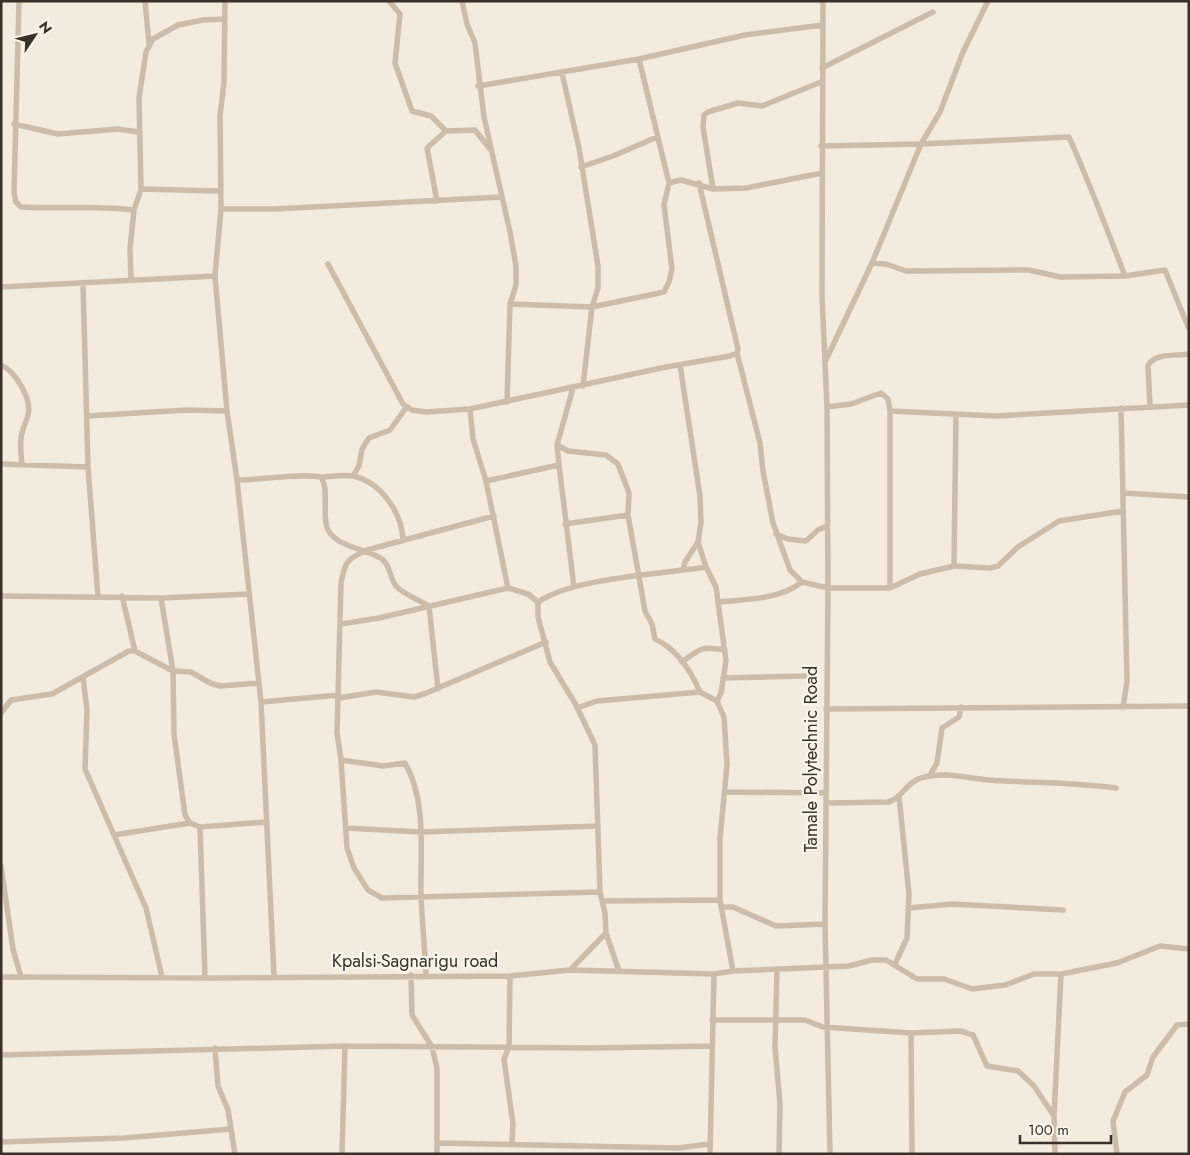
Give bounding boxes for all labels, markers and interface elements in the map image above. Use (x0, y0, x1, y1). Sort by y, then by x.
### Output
north arrow (10, 10, 60, 60)
text: N (34, 17, 57, 38)
street label: Tamale Polytechnic Road (798, 666, 824, 852)
street label: Kpalsi-Sagnarigu road (332, 948, 498, 974)
scale bar (1020, 1112, 1111, 1144)
text: 100 m (1028, 1119, 1069, 1141)

